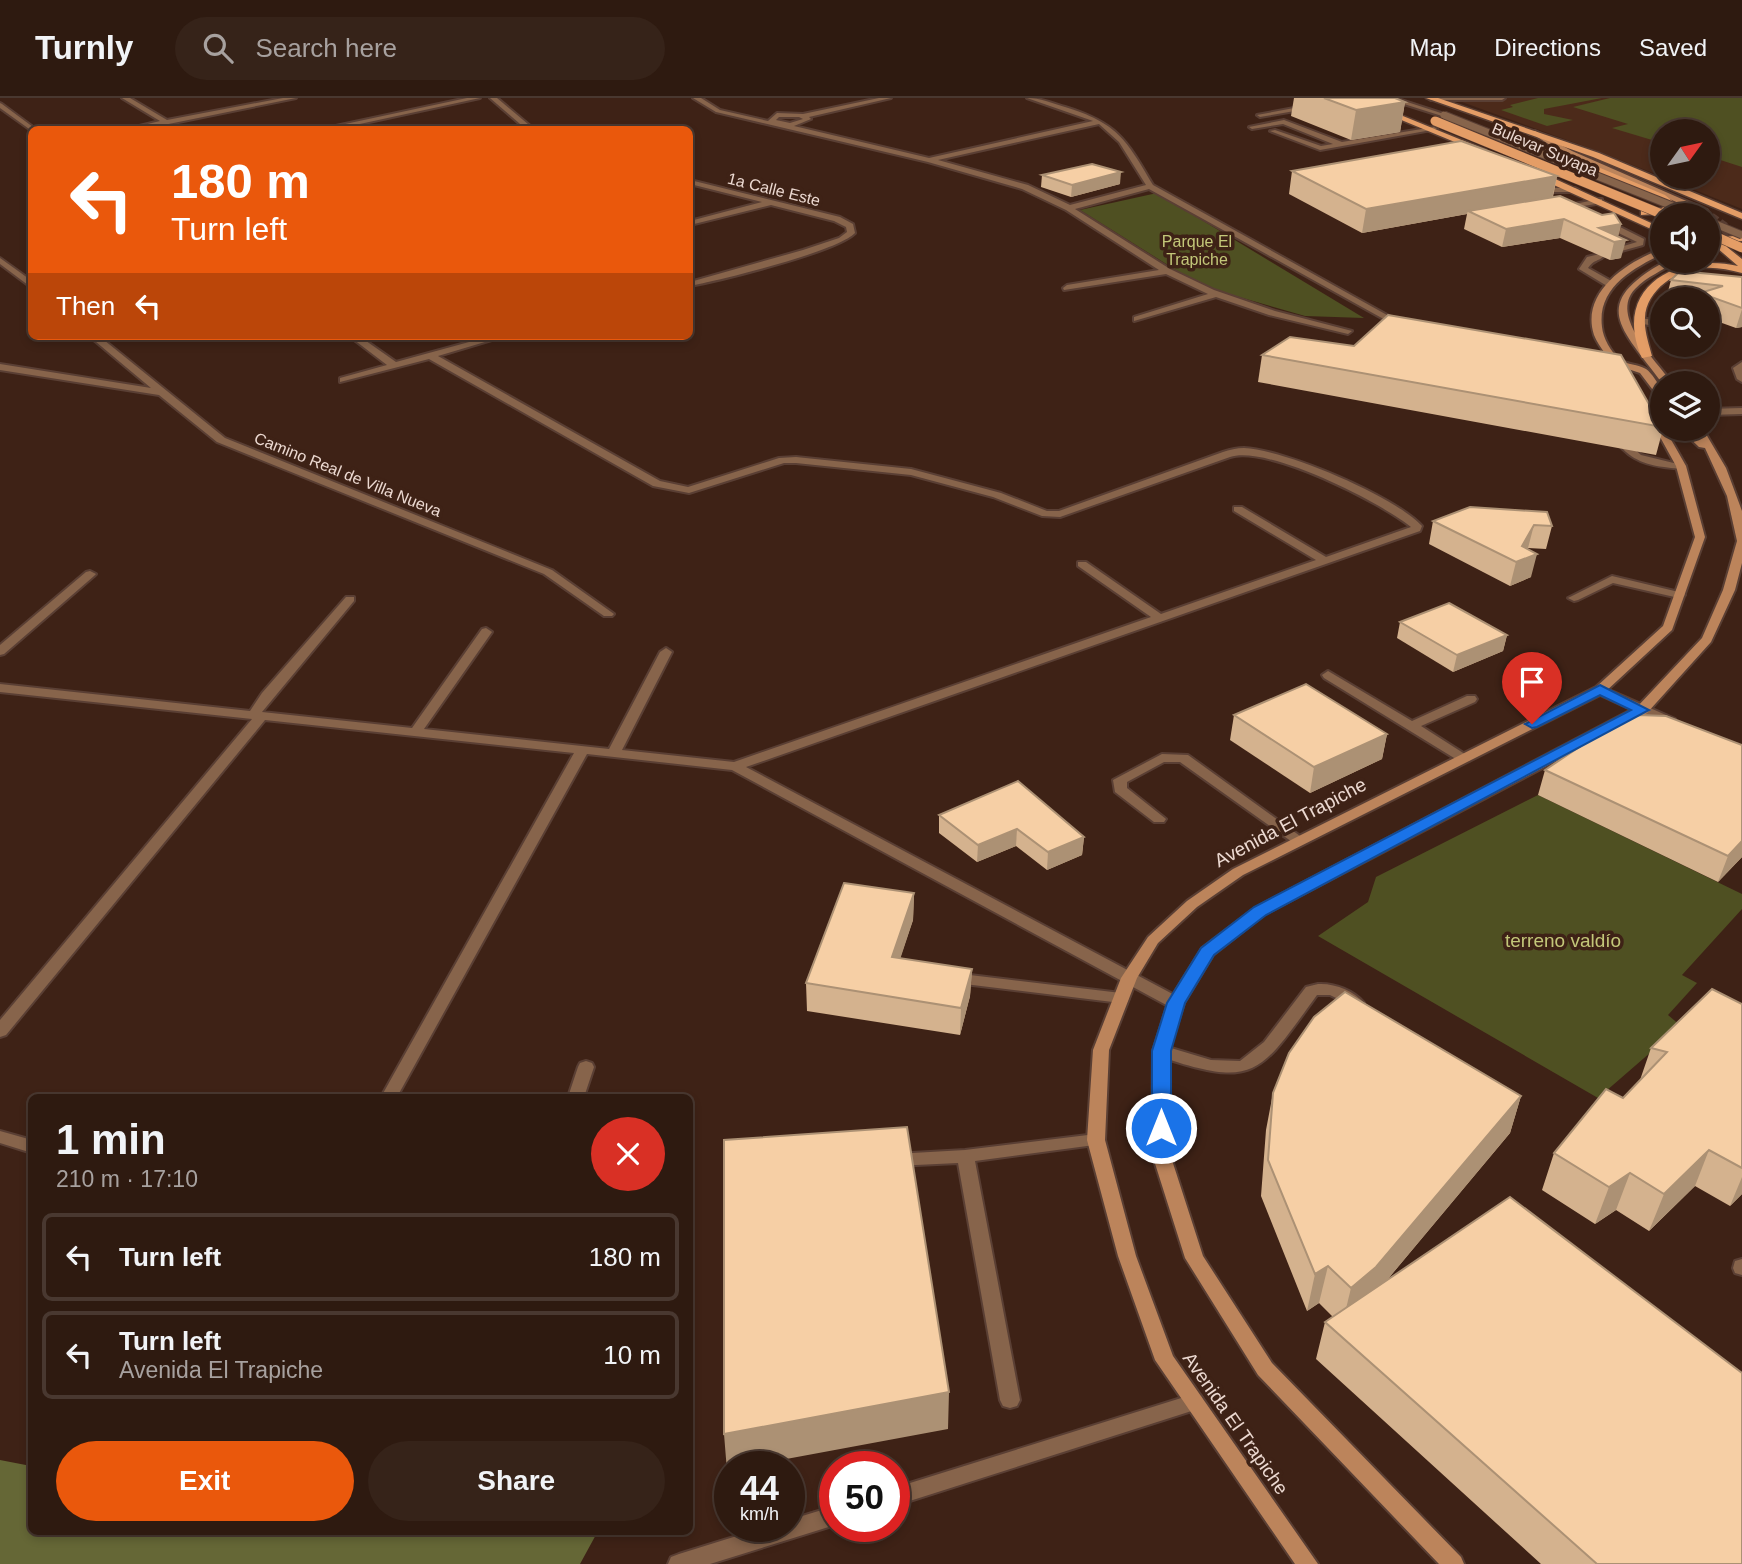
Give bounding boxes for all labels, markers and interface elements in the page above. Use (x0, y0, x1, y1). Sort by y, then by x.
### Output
search box (175, 17, 665, 80)
text: Turnly (35, 29, 133, 66)
icon: search (199, 29, 237, 67)
text: Search here (255, 33, 397, 63)
text: Map (1410, 34, 1456, 61)
text: Directions (1494, 34, 1601, 61)
text: Saved (1639, 34, 1707, 61)
north arrow (1650, 119, 1720, 189)
map controls (1650, 119, 1720, 441)
street label: Bulevar Suyapa (1489, 120, 1600, 179)
icon: left (56, 154, 147, 245)
text: 180 m (171, 154, 310, 208)
street label: 1a Calle Este (726, 170, 822, 209)
button: sound (1650, 203, 1720, 273)
text: Turn left (171, 211, 287, 247)
park label: Parque El Trapiche (1162, 233, 1232, 268)
icon: left (129, 287, 167, 325)
button: search (1650, 287, 1720, 357)
text: Then (56, 291, 115, 321)
button: layers (1650, 371, 1720, 441)
street label: Camino Real de Villa Nueva (252, 429, 444, 520)
pin (1502, 652, 1562, 724)
icon: arrive (1513, 663, 1551, 701)
street label: Avenida El Trapiche (1211, 774, 1370, 871)
park label: terreno valdío (1505, 930, 1621, 951)
position arrow (1124, 1091, 1198, 1165)
text: 1 min (56, 1116, 166, 1163)
button: close (591, 1117, 665, 1191)
text: 210 m · 17:10 (56, 1166, 198, 1192)
icon: left (60, 1238, 98, 1276)
text: Turn left (119, 1242, 221, 1272)
text: 180 m (589, 1242, 661, 1272)
text: Turn left (119, 1326, 221, 1356)
icon: left (60, 1336, 98, 1374)
text: 10 m (603, 1340, 661, 1370)
street label: Avenida El Trapiche (1179, 1348, 1293, 1498)
text: Avenida El Trapiche (119, 1357, 323, 1383)
button: Exit (56, 1441, 354, 1521)
button: Share (368, 1441, 665, 1521)
speed limit sign: 50 (819, 1451, 910, 1542)
text: 44 (740, 1468, 779, 1507)
text: km/h (740, 1504, 779, 1524)

